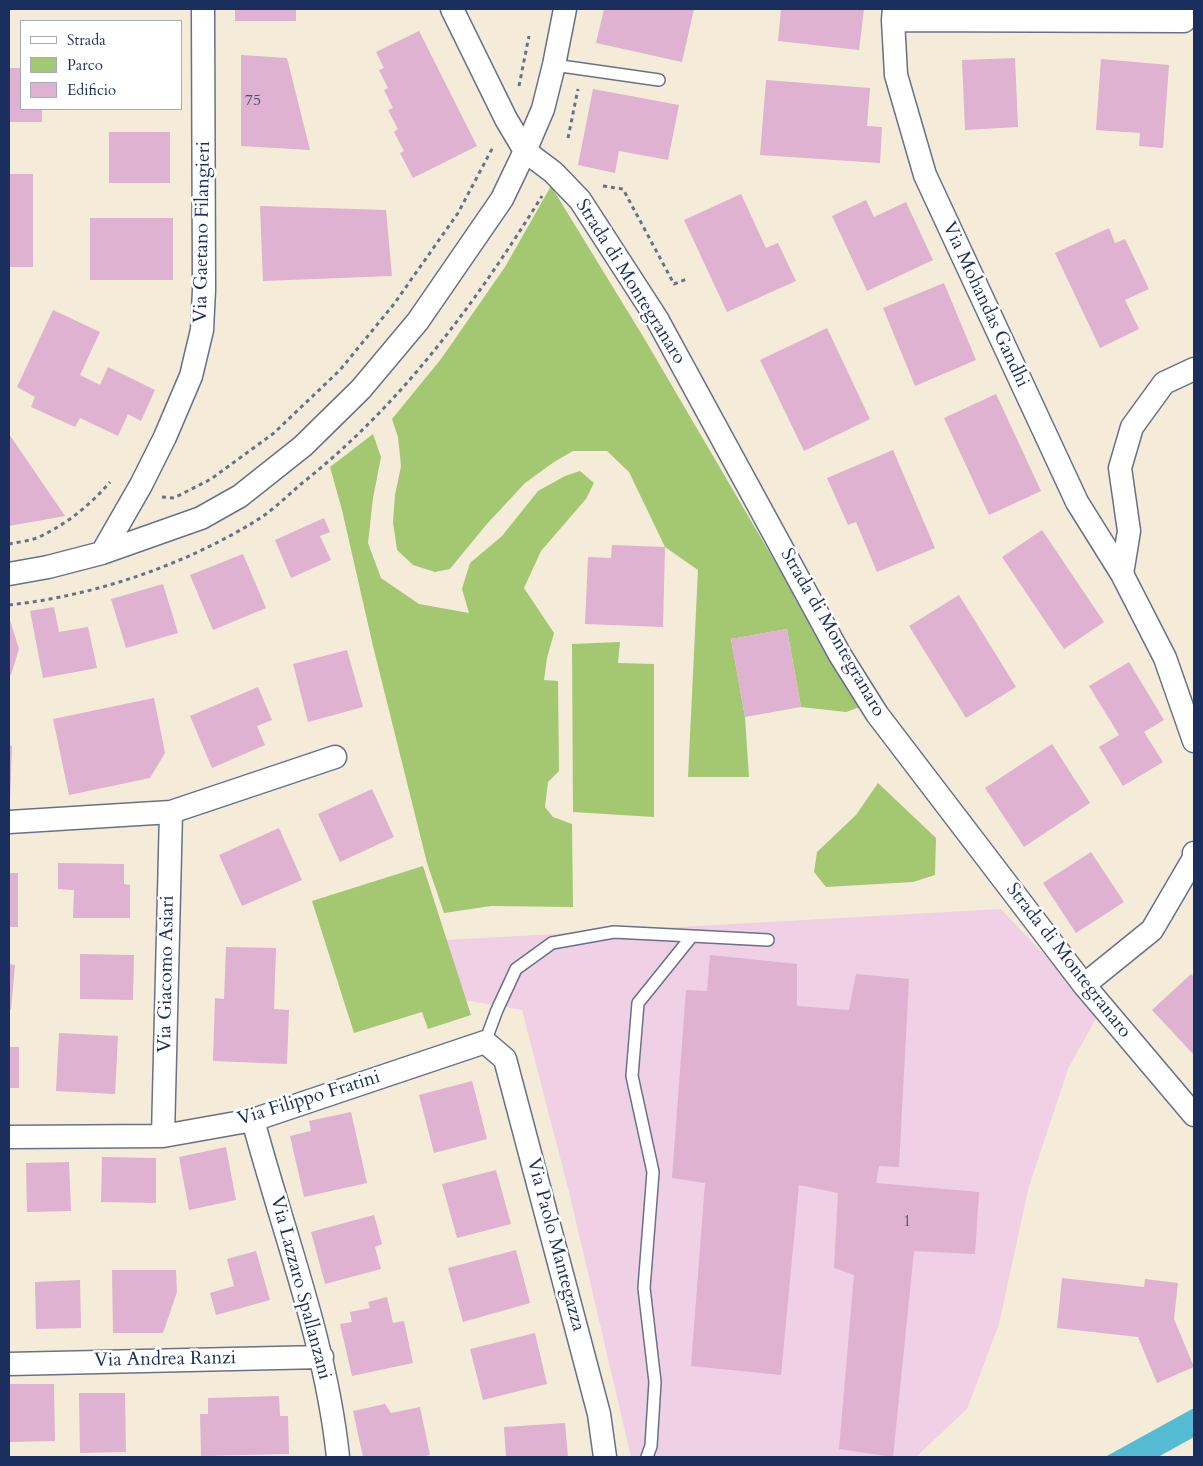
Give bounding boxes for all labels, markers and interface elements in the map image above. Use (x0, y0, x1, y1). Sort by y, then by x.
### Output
legend (20, 20, 182, 110)
text: Strada (67, 30, 106, 50)
text: Parco (67, 55, 103, 75)
text: Edificio (67, 80, 116, 100)
house number: 75 (245, 91, 261, 111)
street label: Via Gaetano Filangieri (190, 141, 216, 323)
street label: Strada di Montegranaro (570, 195, 690, 369)
street label: Via Mohandas Gandhi (937, 219, 1033, 391)
street label: Strada di Montegranaro (775, 545, 889, 721)
street label: Strada di Montegranaro (1000, 879, 1136, 1043)
street label: Via Giacomo Asiari (154, 895, 180, 1053)
street label: Via Filippo Fratini (235, 1066, 383, 1132)
street label: Via Paolo Mantegazza (521, 1156, 589, 1334)
street label: Via Lazzaro Spallanzani (265, 1194, 335, 1382)
house number: 1 (903, 1212, 911, 1232)
street label: Via Andrea Ranzi (94, 1347, 236, 1373)

